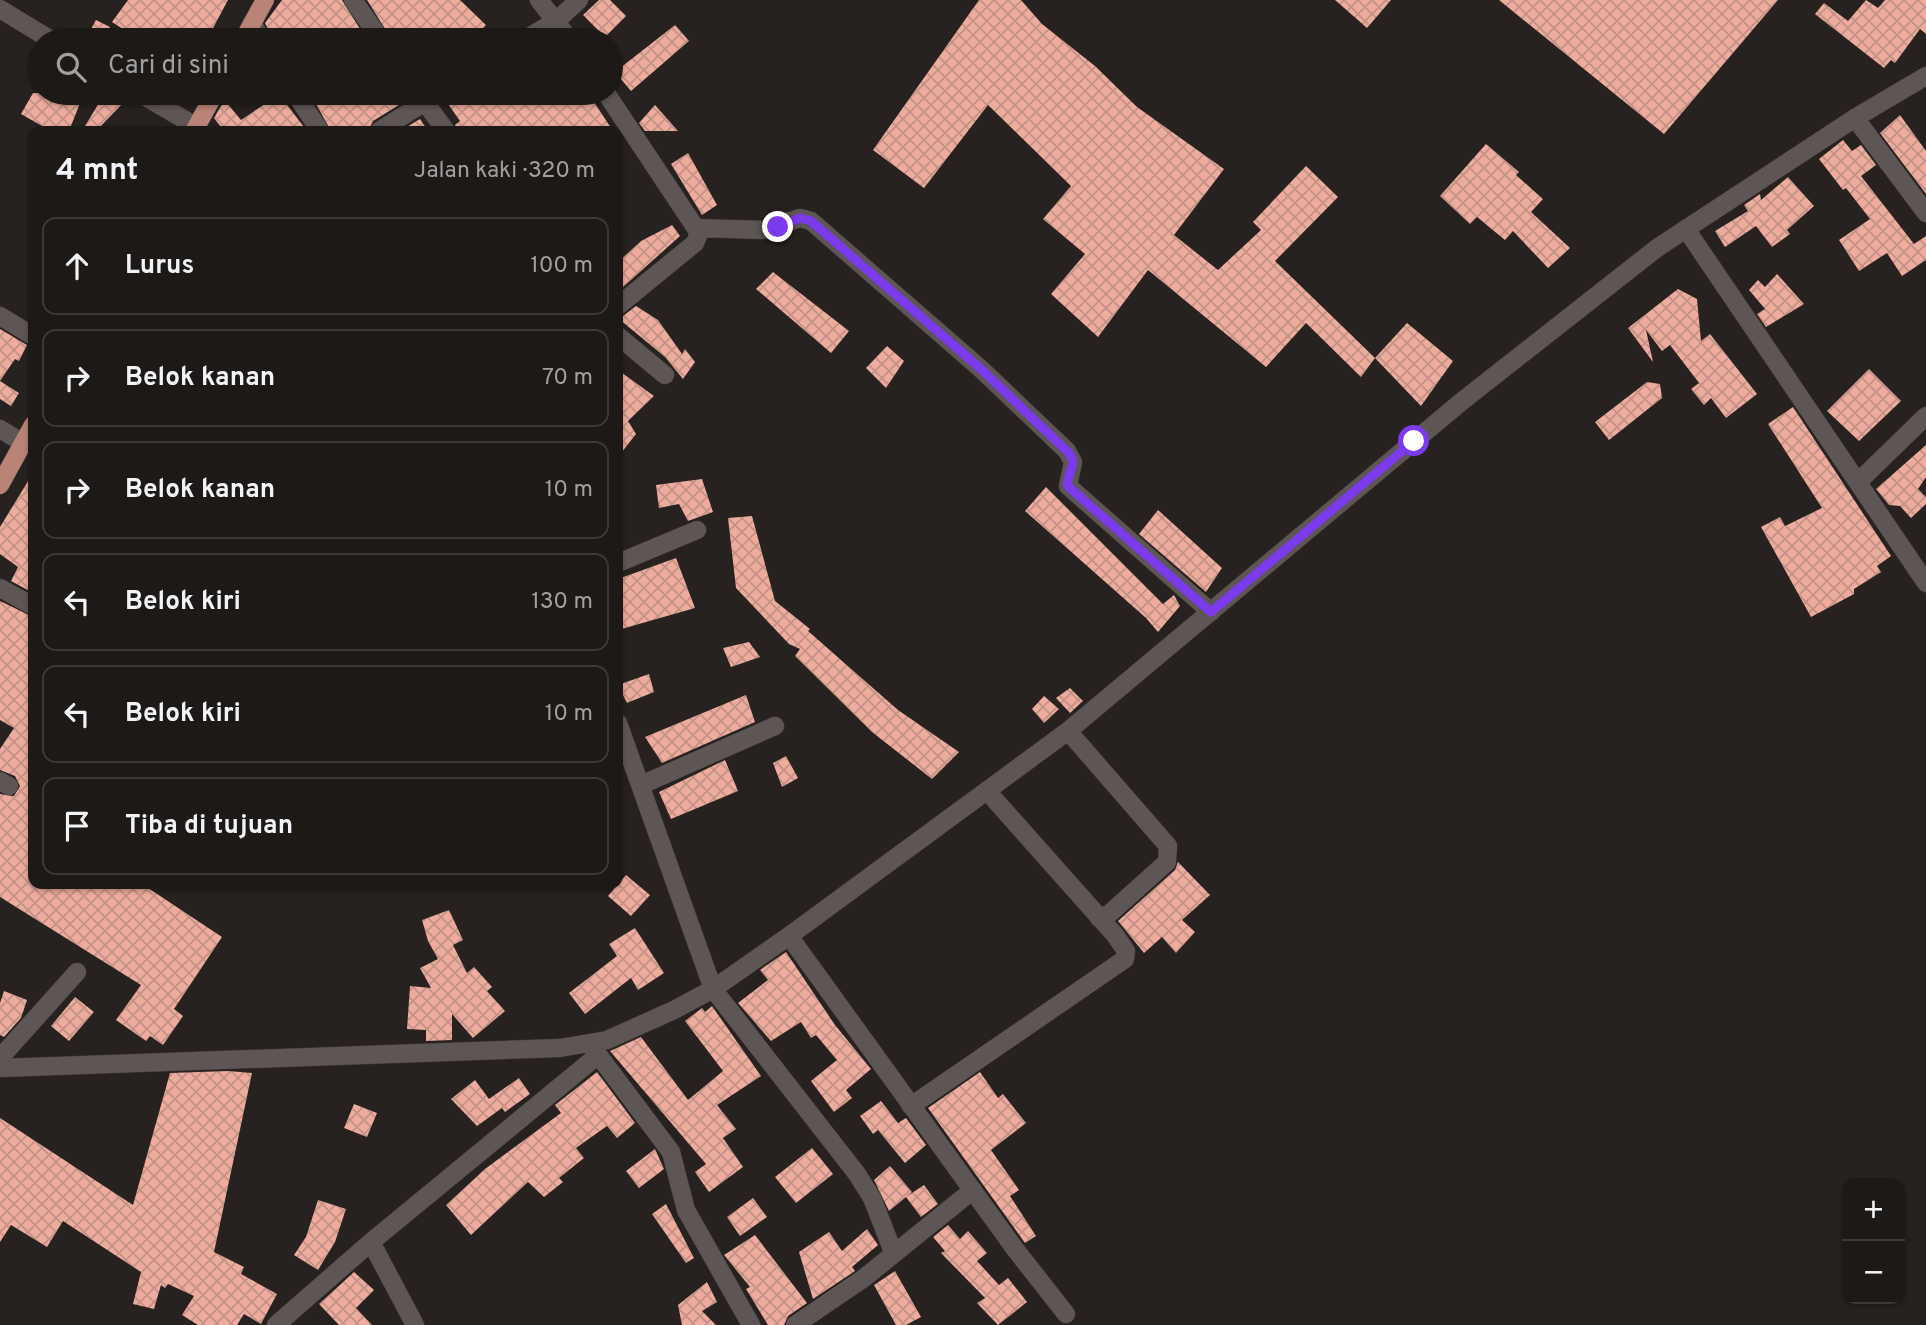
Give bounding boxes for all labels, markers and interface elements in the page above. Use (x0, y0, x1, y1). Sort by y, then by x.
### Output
search box (28, 28, 623, 105)
icon: search (52, 48, 90, 86)
text: Cari di sini (108, 50, 229, 83)
text: 4 mnt (56, 153, 138, 190)
text: Jalan kaki · 320 m (414, 157, 595, 186)
route end (762, 211, 793, 242)
icon: ahead (58, 247, 96, 285)
text: Lurus (125, 250, 194, 283)
text: 100 m (530, 252, 593, 281)
icon: right (58, 359, 96, 397)
text: Belok kanan (125, 362, 275, 395)
text: 70 m (542, 364, 593, 393)
route start (1398, 425, 1429, 456)
icon: right (58, 471, 96, 509)
text: Belok kanan (125, 474, 275, 507)
text: 10 m (545, 476, 593, 505)
icon: left (58, 583, 96, 621)
text: Belok kiri (125, 586, 241, 619)
text: 130 m (531, 588, 593, 617)
icon: left (58, 695, 96, 733)
text: Belok kiri (125, 698, 241, 731)
text: 10 m (545, 700, 593, 729)
icon: arrive (58, 807, 96, 845)
text: Tiba di tujuan (125, 810, 293, 843)
map controls (1842, 1178, 1905, 1304)
button: + (1842, 1178, 1905, 1241)
button: − (1842, 1241, 1905, 1304)

